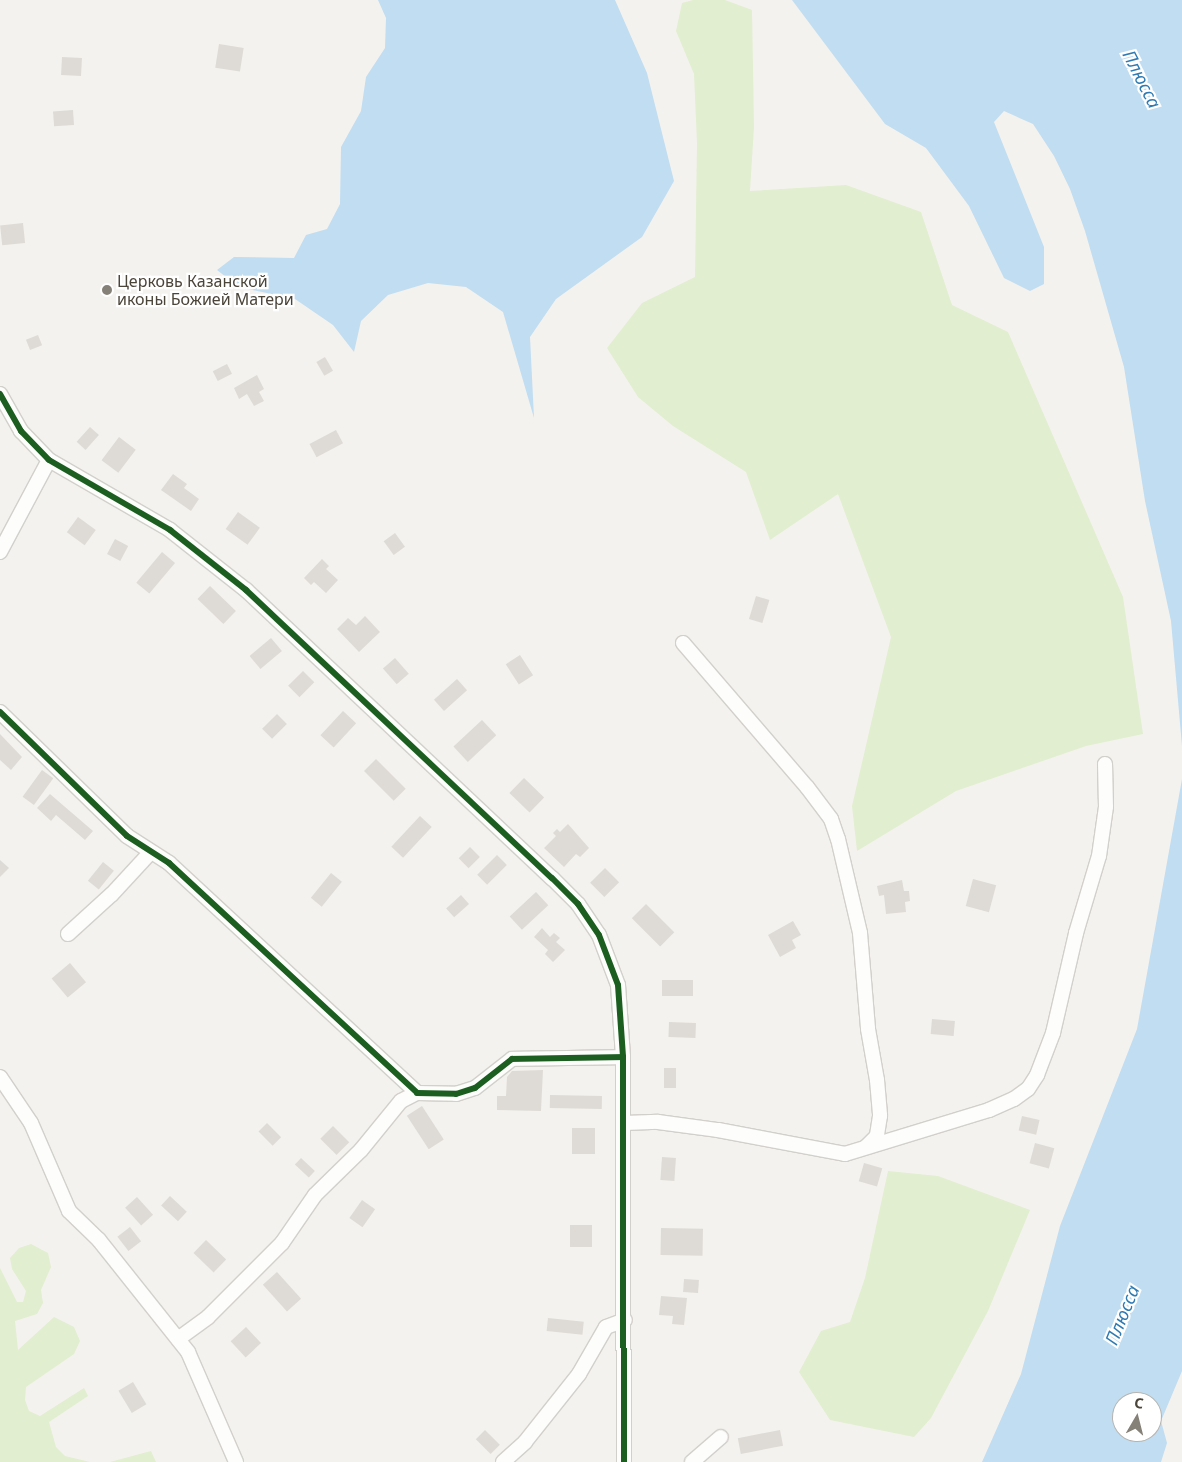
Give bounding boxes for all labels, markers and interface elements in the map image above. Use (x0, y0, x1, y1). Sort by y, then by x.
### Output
water label: Плюсса (1118, 46, 1166, 112)
place label: Церковь Казанской иконы Божией Матери (117, 271, 294, 309)
marker: Церковь Казанской иконы Божией Матери (101, 284, 113, 296)
water label: Плюсса (1100, 1282, 1144, 1348)
north arrow (1112, 1392, 1162, 1442)
text: С (1133, 1393, 1145, 1413)

